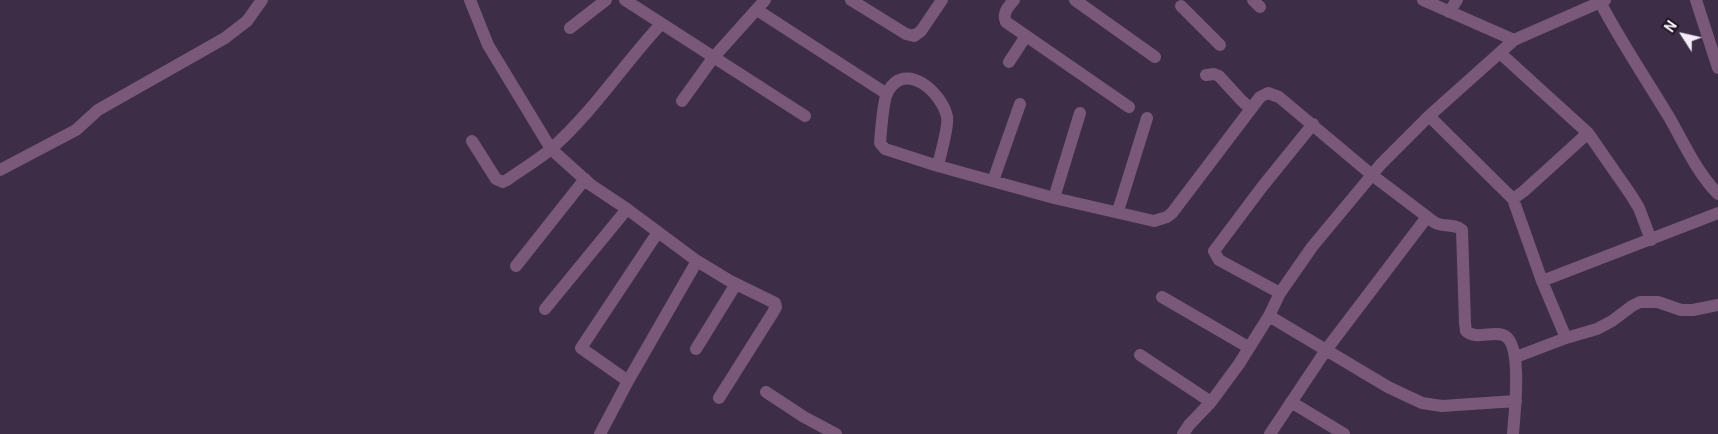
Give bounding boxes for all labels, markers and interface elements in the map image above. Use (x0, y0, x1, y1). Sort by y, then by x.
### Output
north arrow (1658, 10, 1708, 60)
text: N (1661, 18, 1680, 35)

